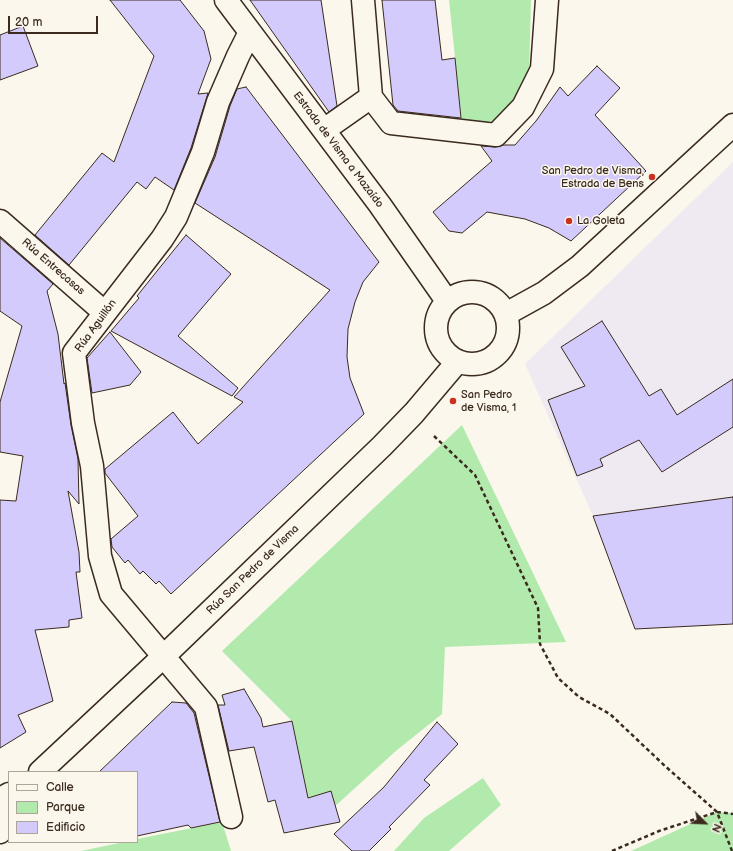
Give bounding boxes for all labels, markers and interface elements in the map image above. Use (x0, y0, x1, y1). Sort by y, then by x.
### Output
scale bar (10, 8, 100, 34)
text: 20 m (15, 15, 42, 30)
street label: Estrada de Visma a Mazaído (290, 89, 386, 211)
place label: San Pedro de Visma, Estrada de Bens (542, 164, 644, 190)
marker: San Pedro de Visma, Estrada de Bens (647, 172, 657, 182)
place label: La Goleta (577, 214, 625, 228)
marker: La Goleta (564, 216, 574, 226)
street label: Rúa Entrecasas (19, 236, 87, 298)
street label: Rúa Aguillón (72, 297, 120, 355)
place label: San Pedro de Visma, 1 (461, 388, 516, 414)
marker: San Pedro de Visma, 1 (448, 396, 458, 406)
street label: Rúa San Pedro de Visma (204, 522, 302, 618)
legend (8, 771, 138, 843)
text: Calle (46, 780, 74, 795)
text: Parque (46, 800, 85, 815)
north arrow (685, 803, 725, 843)
text: Edificio (46, 820, 85, 835)
text: N (709, 822, 724, 834)

